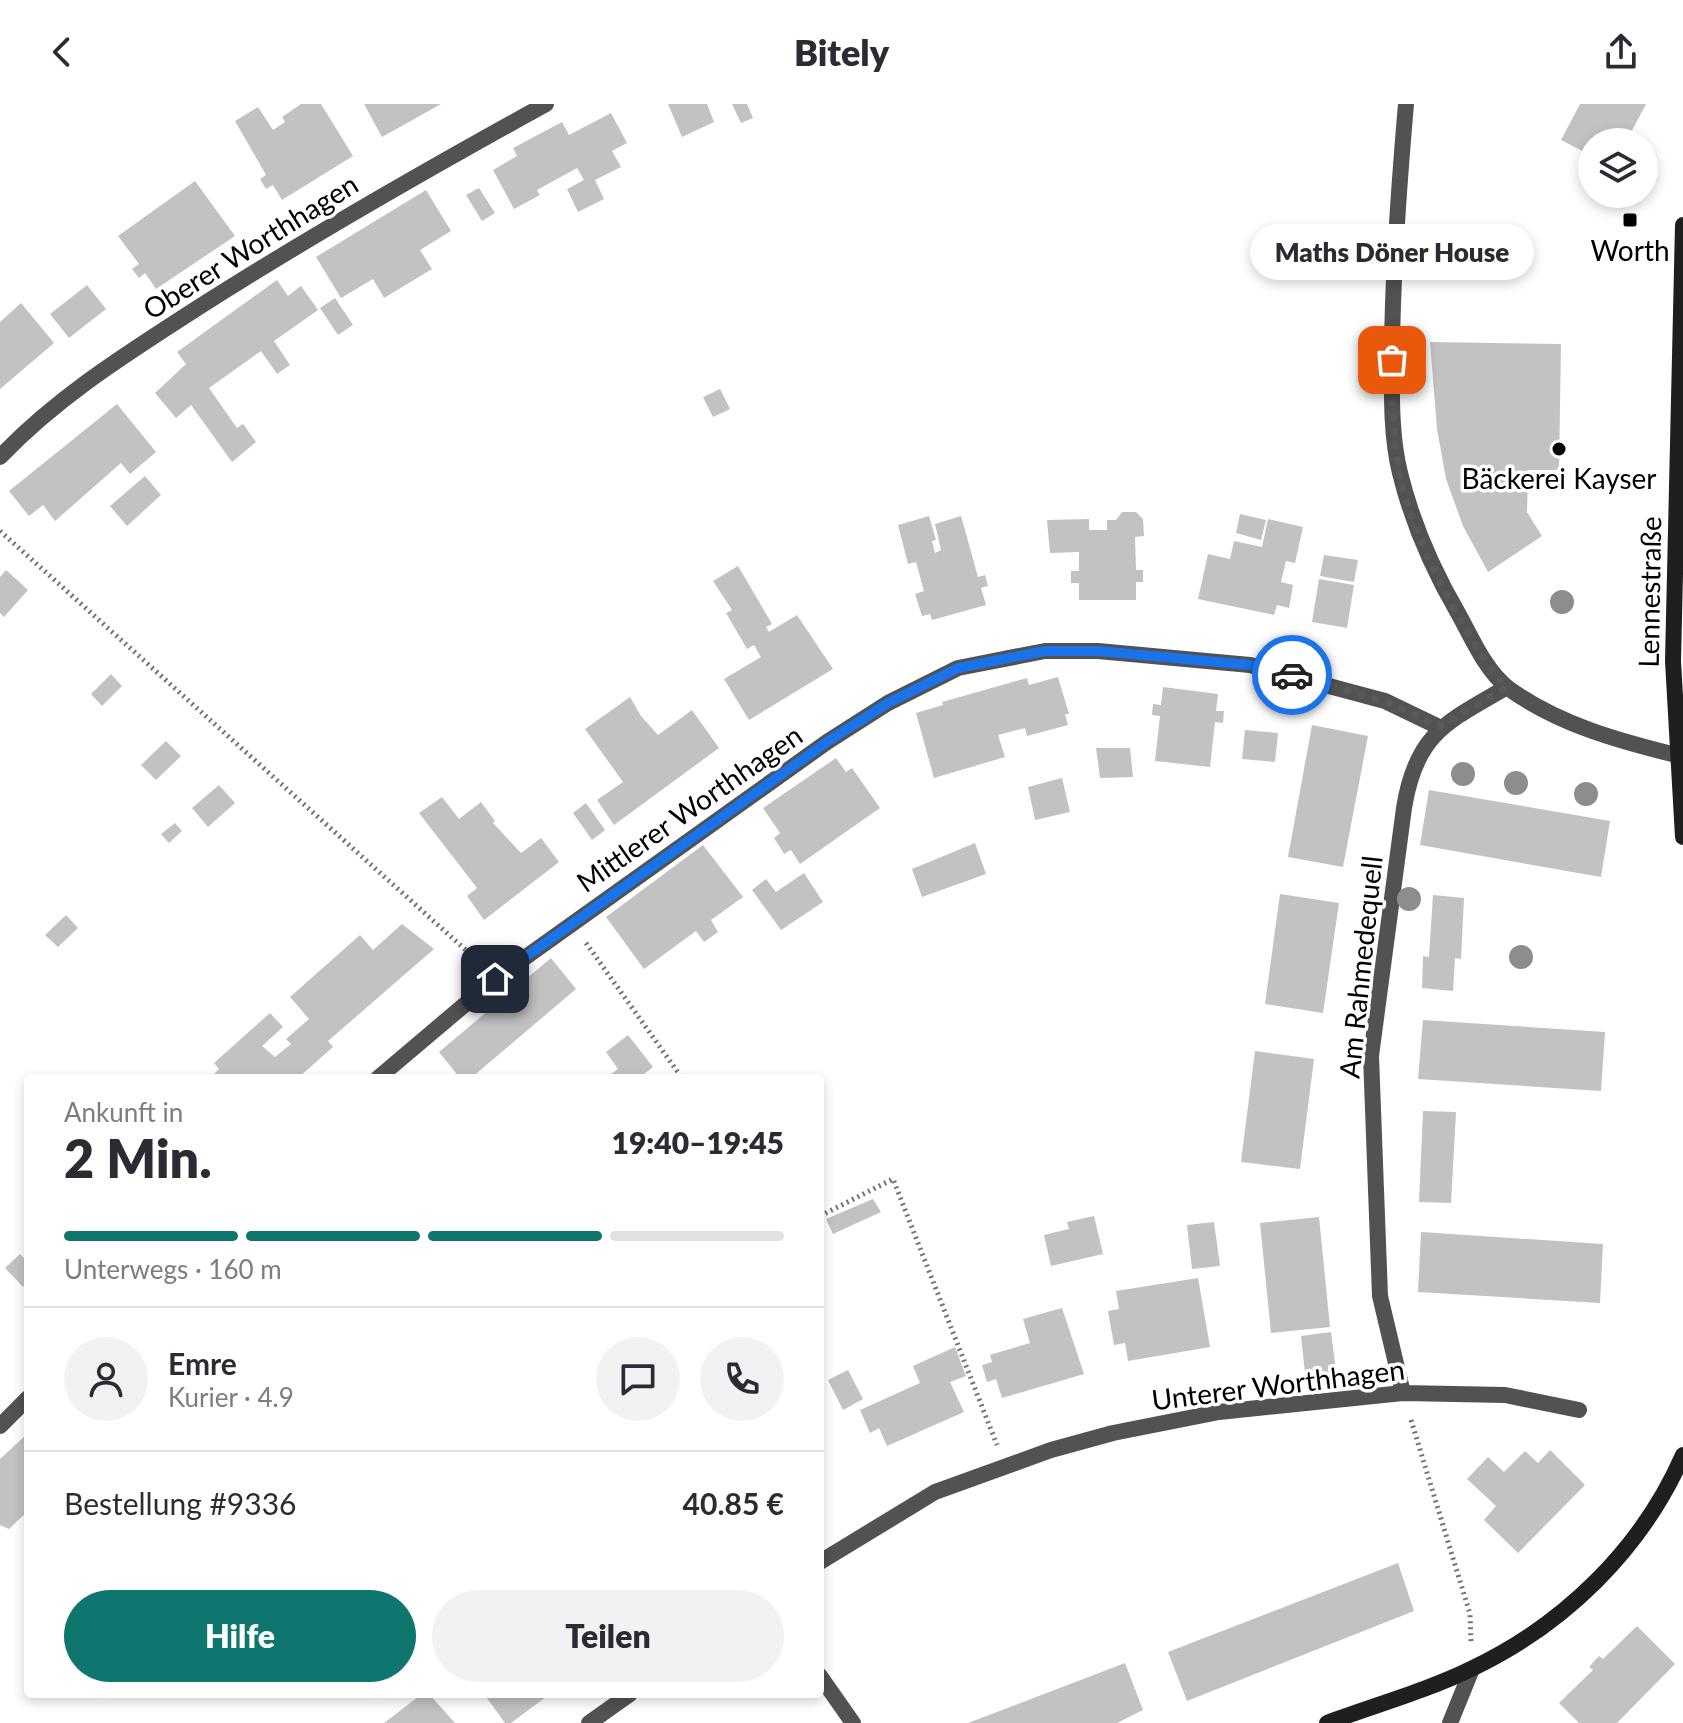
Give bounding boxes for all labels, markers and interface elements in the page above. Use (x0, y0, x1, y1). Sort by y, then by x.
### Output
icon: back (40, 30, 84, 74)
text: Bitely (794, 30, 889, 74)
icon: share (1599, 30, 1643, 74)
map controls (1578, 128, 1658, 208)
button: layers (1578, 128, 1658, 208)
street label: Oberer Worthhagen (136, 166, 364, 326)
marker: Worth (1621, 211, 1639, 229)
callout: Maths Döner House (1250, 224, 1534, 280)
place label: Worth (1590, 233, 1670, 267)
text: Maths Döner House (1275, 236, 1509, 268)
pin (1358, 326, 1426, 394)
icon: bag (1370, 338, 1414, 382)
marker: Bäckerei Kayser (1550, 440, 1568, 458)
place label: Bäckerei Kayser (1462, 461, 1657, 495)
street label: Lennestraße (1631, 516, 1667, 668)
courier (1252, 635, 1332, 715)
icon: car (1270, 653, 1314, 697)
street label: Mittlerer Worthhagen (570, 717, 808, 899)
street label: Am Rahmedequell (1331, 854, 1389, 1080)
pin (461, 945, 529, 1013)
icon: home (473, 957, 517, 1001)
text: Ankunft in (64, 1096, 183, 1128)
text: 19:40–19:45 (611, 1124, 784, 1160)
text: 2 Min. (64, 1127, 212, 1189)
text: Unterwegs · 160 m (64, 1253, 282, 1285)
button: person (64, 1337, 148, 1421)
button: chat (596, 1337, 680, 1421)
button: phone (700, 1337, 784, 1421)
text: Emre (168, 1345, 237, 1381)
street label: Unterer Worthhagen (1150, 1352, 1406, 1416)
text: Kurier · 4.9 (168, 1381, 294, 1413)
text: Bestellung #9336 (64, 1485, 296, 1521)
text: 40.85 € (683, 1485, 784, 1521)
button: Hilfe (64, 1590, 416, 1682)
button: Teilen (432, 1590, 784, 1682)

